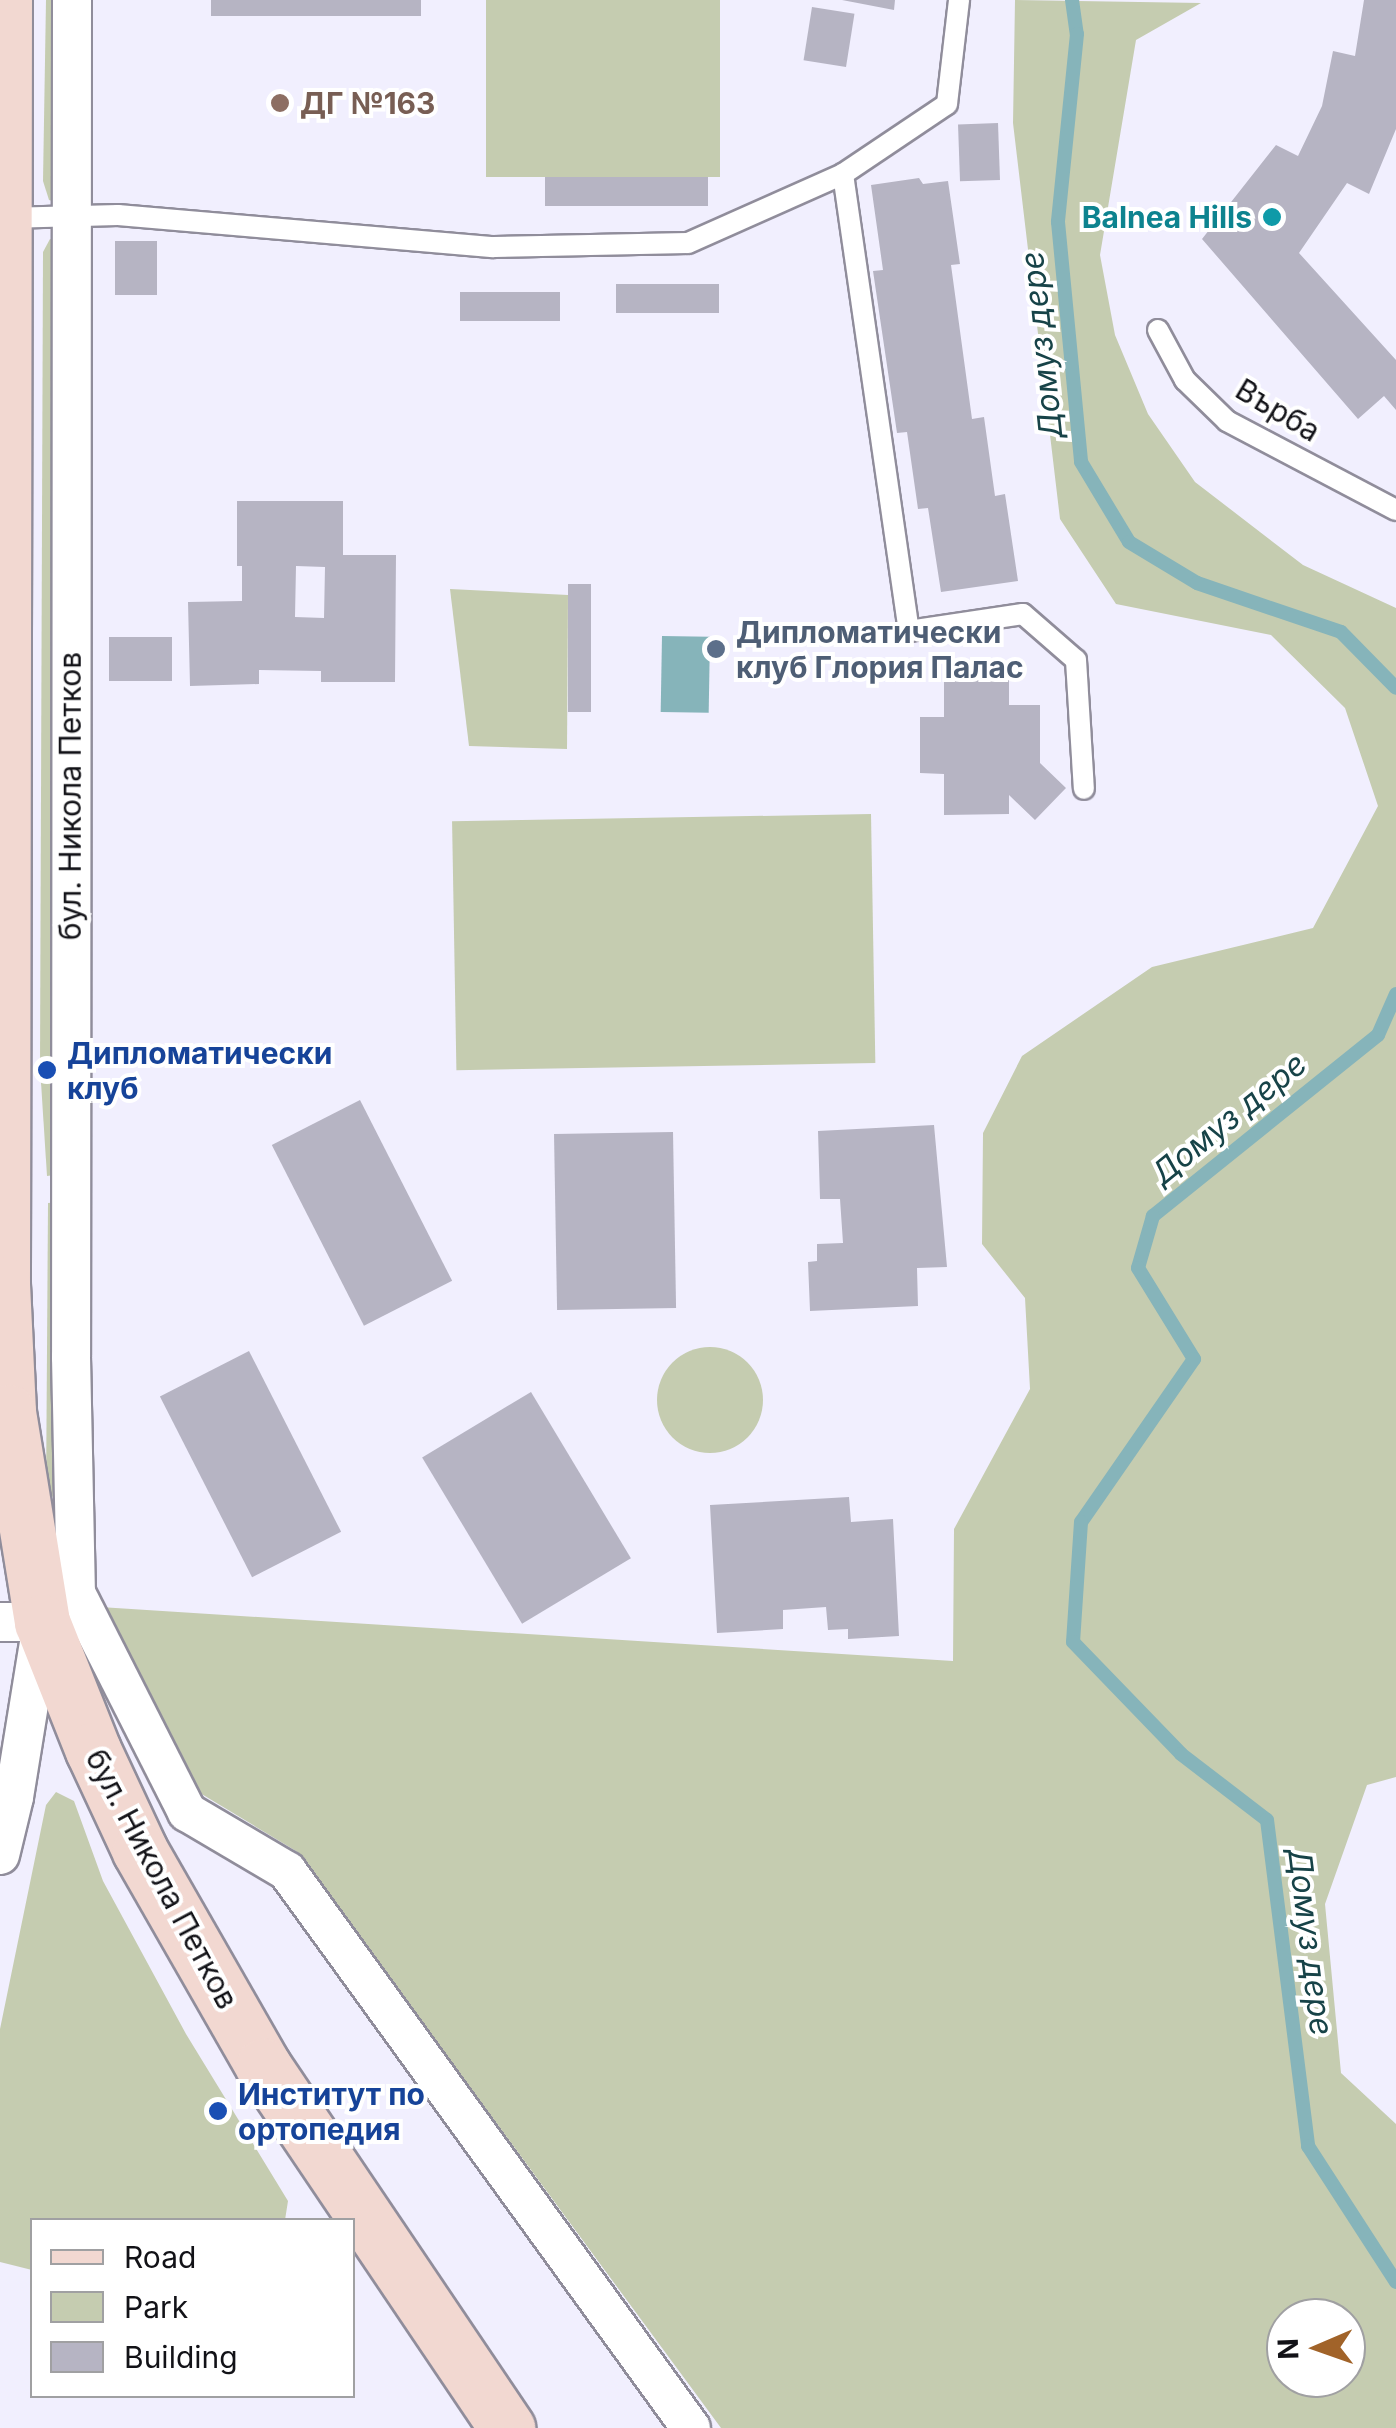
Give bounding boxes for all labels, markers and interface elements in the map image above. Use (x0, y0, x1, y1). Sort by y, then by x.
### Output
place label: ДГ №163 (300, 85, 435, 121)
marker: ДГ №163 (269, 92, 291, 114)
place label: Balnea Hills (1082, 199, 1252, 235)
marker: Balnea Hills (1261, 206, 1283, 228)
water label: Домуз дере (1013, 249, 1071, 441)
street label: Върба (1229, 371, 1327, 449)
place label: Дипломатически клуб Глория Палас (736, 614, 1024, 684)
marker: Дипломатически клуб Глория Палас (705, 638, 727, 660)
street label: бул. Никола Петков (52, 652, 88, 940)
place label: Дипломатически клуб (67, 1035, 332, 1106)
water label: Домуз дере (1144, 1045, 1314, 1193)
marker: Дипломатически клуб (36, 1059, 58, 1081)
street label: бул. Никола Петков (78, 1743, 246, 2015)
water label: Домуз дере (1279, 1846, 1341, 2038)
place label: Институт по ортопедия (238, 2076, 425, 2146)
marker: Институт по ортопедия (207, 2100, 229, 2122)
legend (30, 2218, 355, 2398)
text: Road (124, 2239, 196, 2275)
text: Park (124, 2289, 188, 2325)
north arrow (1266, 2298, 1366, 2398)
text: N (1271, 2338, 1305, 2360)
text: Building (124, 2339, 238, 2375)

